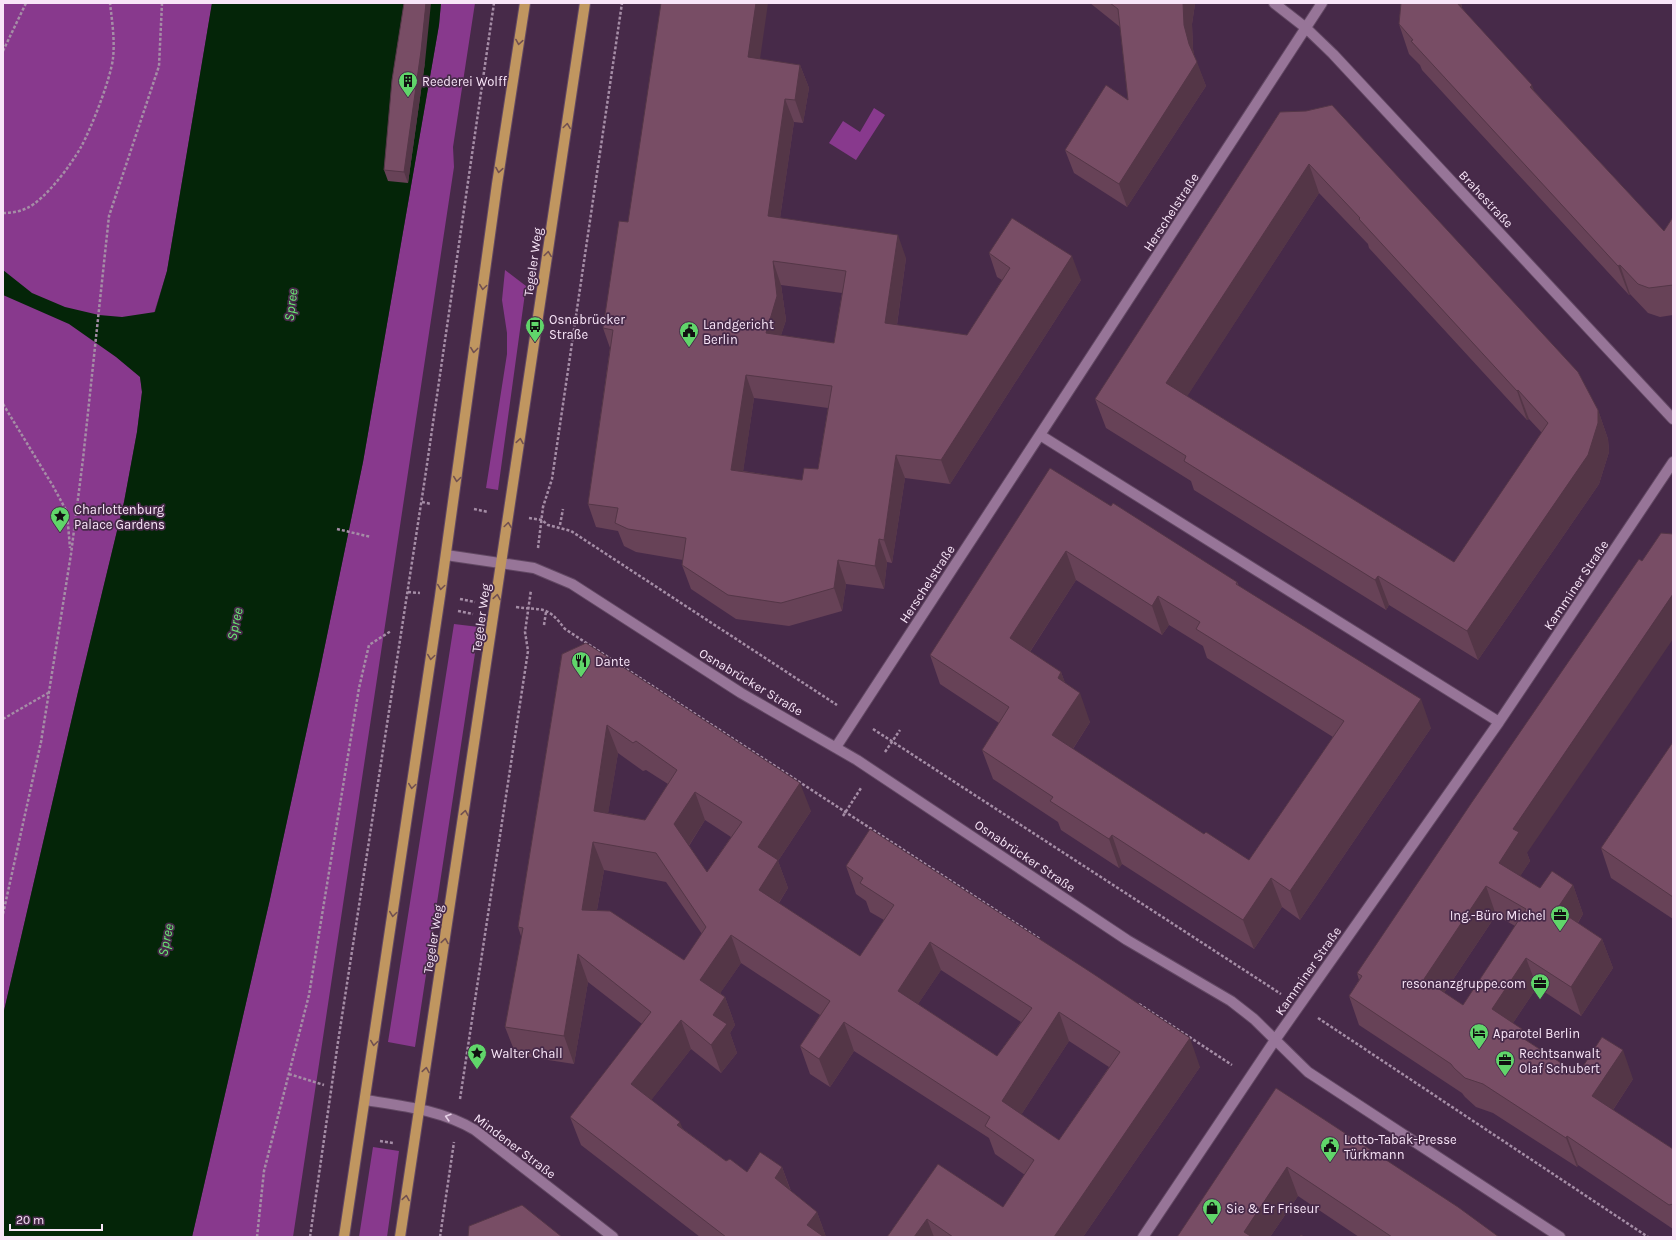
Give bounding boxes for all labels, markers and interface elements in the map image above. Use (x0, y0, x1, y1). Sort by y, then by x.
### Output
one-way arrow (515, 38, 524, 45)
building icon: Reederei Wolff (397, 70, 419, 98)
place label: Reederei Wolff (422, 74, 507, 89)
one-way arrow (562, 123, 571, 129)
one-way arrow (496, 167, 504, 173)
street label: Brahestraße (1456, 167, 1516, 231)
street label: Herschelstraße (1140, 170, 1202, 254)
street label: Tegeler Weg (521, 226, 545, 297)
one-way arrow (543, 251, 552, 257)
one-way arrow (479, 284, 488, 290)
water label: Spree (281, 287, 302, 322)
place label: Osnabrücker Straße (549, 312, 625, 342)
bus stop icon: Osnabrücker Straße (524, 315, 546, 343)
place label: Landgericht Berlin (703, 317, 774, 347)
public building icon: Landgericht Berlin (678, 320, 700, 348)
one-way arrow (470, 347, 479, 353)
one-way arrow (515, 438, 524, 444)
one-way arrow (453, 476, 462, 482)
place label: Charlottenburg Palace Gardens (74, 502, 165, 532)
place icon: Charlottenburg Palace Gardens (49, 505, 71, 533)
one-way arrow (503, 521, 512, 528)
street label: Kamminer Straße (1540, 537, 1612, 633)
street label: Herschelstraße (896, 542, 958, 626)
street label: Tegeler Weg (469, 582, 493, 653)
one-way arrow (437, 584, 446, 590)
one-way arrow (492, 594, 501, 600)
water label: Spree (223, 606, 247, 642)
street label: Osnabrücker Straße (696, 645, 806, 719)
restaurant icon: Dante (570, 650, 592, 678)
one-way arrow (427, 654, 436, 660)
place label: Dante (595, 654, 630, 669)
one-way arrow (408, 783, 417, 789)
one-way arrow (460, 810, 469, 816)
street label: Osnabrücker Straße (972, 817, 1078, 895)
street label: Tegeler Weg (420, 903, 446, 975)
office icon: Ing.-Büro Michel (1549, 904, 1571, 932)
place label: Ing.-Büro Michel (1450, 908, 1546, 923)
one-way arrow (389, 911, 398, 917)
water label: Spree (154, 922, 178, 958)
street label: Kamminer Straße (1272, 924, 1344, 1018)
one-way arrow (440, 938, 449, 944)
office icon: resonanzgruppe.com (1529, 972, 1551, 1000)
place label: resonanzgruppe.com (1402, 976, 1526, 991)
hotel icon: Aparotel Berlin (1468, 1022, 1490, 1050)
place label: Aparotel Berlin (1493, 1026, 1580, 1041)
one-way arrow (370, 1040, 379, 1046)
place icon: Walter Chall (466, 1042, 488, 1070)
place label: Walter Chall (491, 1046, 563, 1061)
place label: Rechtsanwalt Olaf Schubert (1519, 1046, 1600, 1076)
office icon: Rechtsanwalt Olaf Schubert (1494, 1049, 1516, 1077)
one-way arrow (421, 1067, 430, 1073)
street label: Mindener Straße (471, 1110, 559, 1182)
one-way arrow (445, 1113, 452, 1122)
place label: Lotto-Tabak-Presse Türkmann (1344, 1132, 1457, 1162)
public building icon: Lotto-Tabak-Presse Türkmann (1319, 1135, 1341, 1163)
one-way arrow (401, 1195, 410, 1202)
shop icon: Sie & Er Friseur (1201, 1197, 1223, 1225)
place label: Sie & Er Friseur (1226, 1201, 1319, 1216)
scale bar (10, 1206, 102, 1232)
text: 20 m (16, 1213, 44, 1227)

